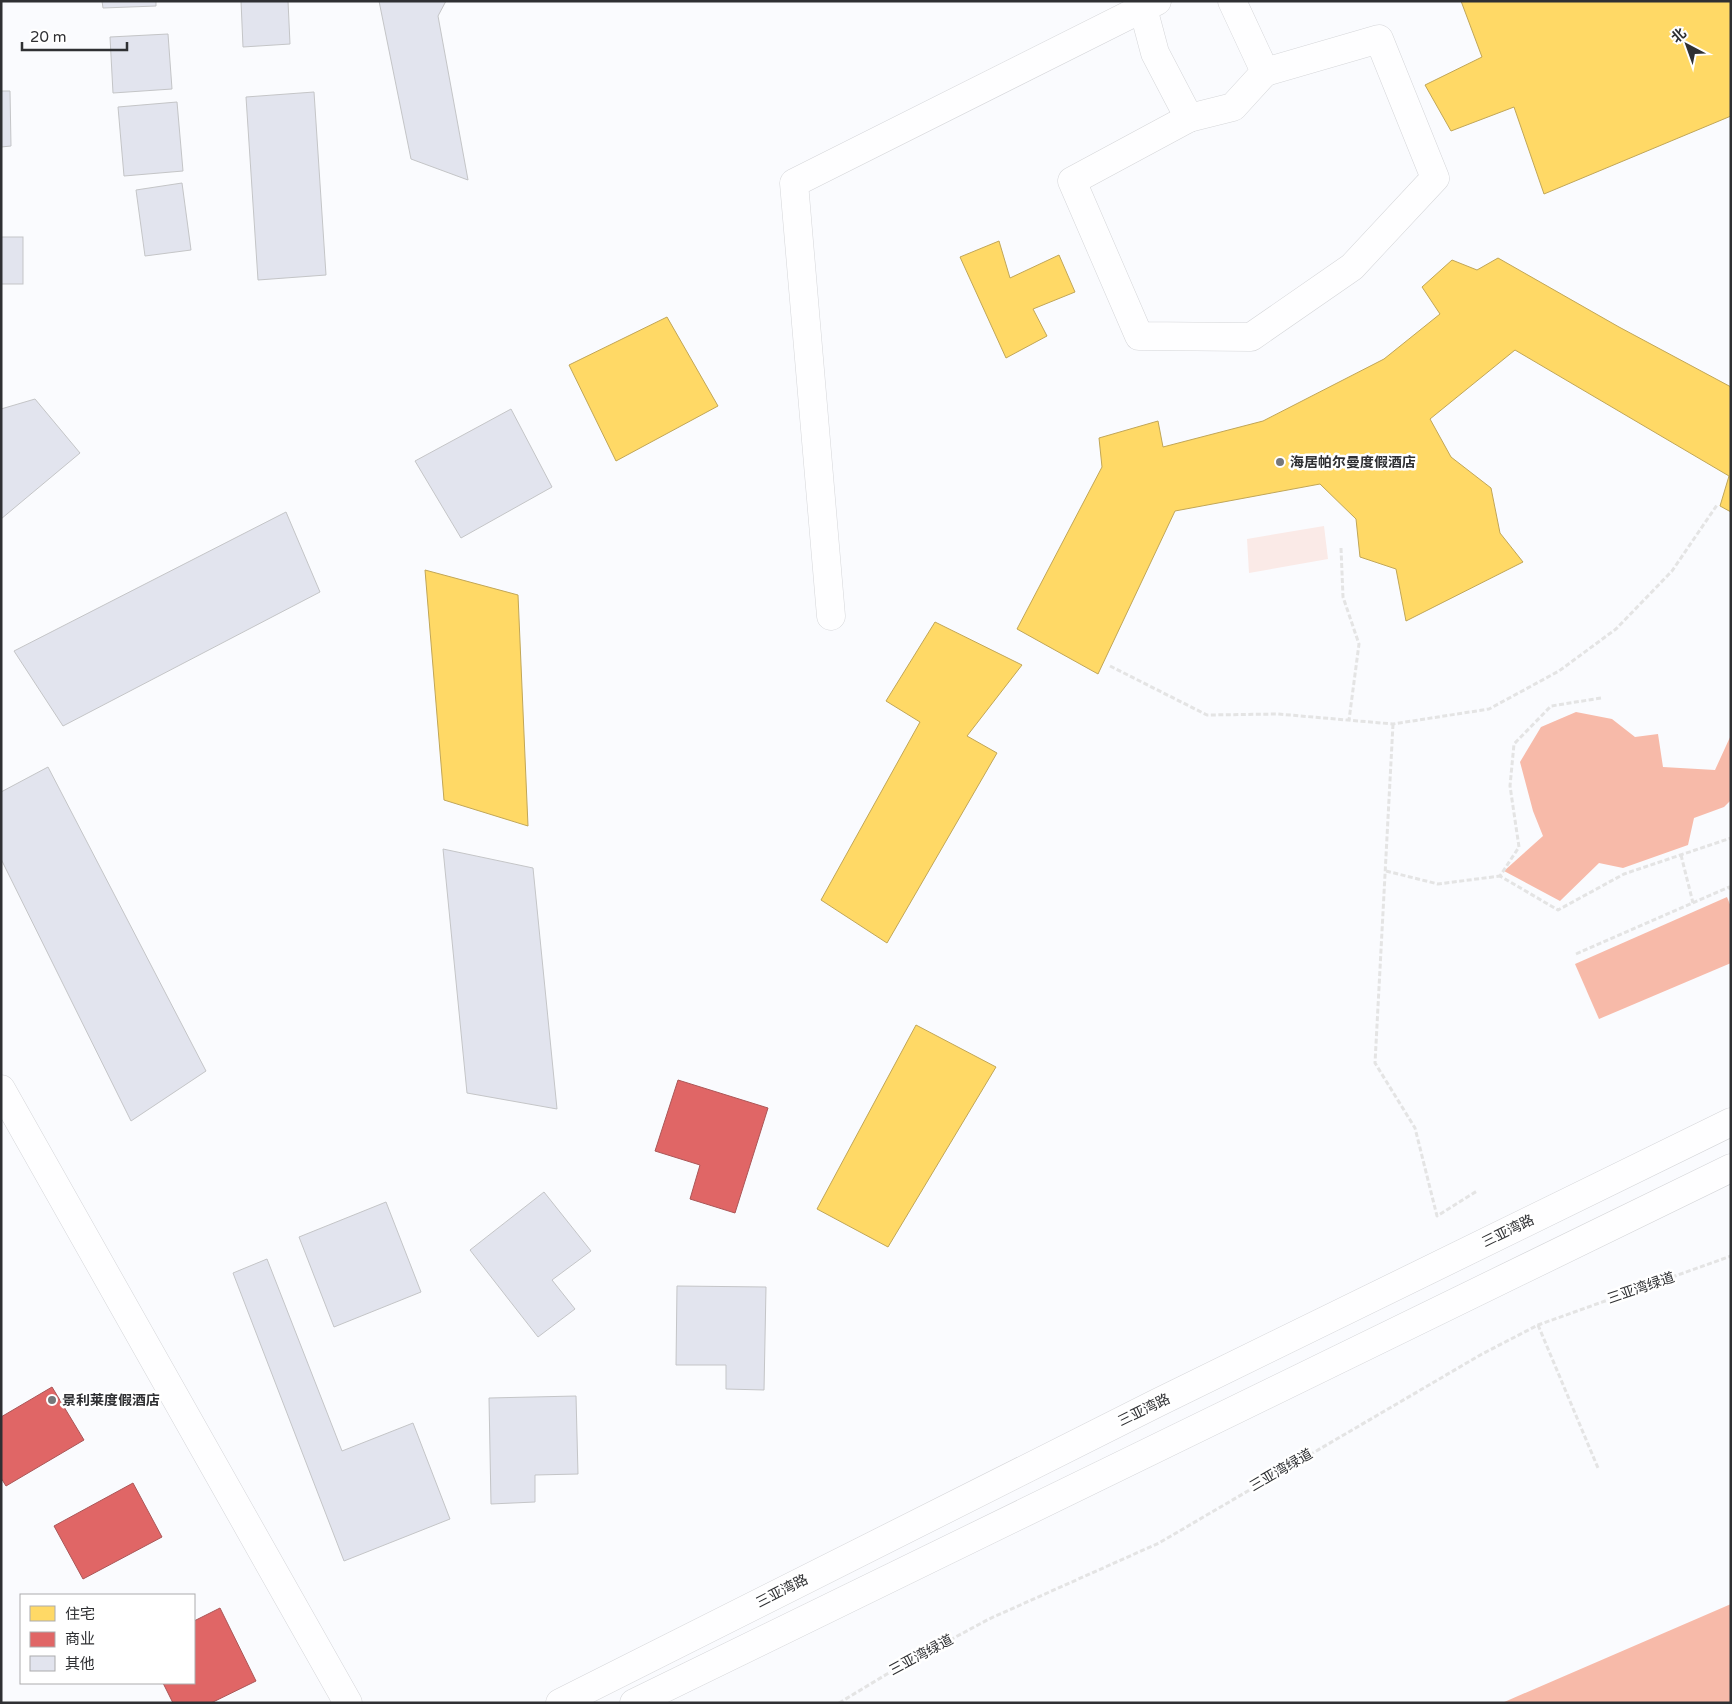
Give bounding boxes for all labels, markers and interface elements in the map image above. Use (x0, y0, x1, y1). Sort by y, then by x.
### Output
scale bar (22, 20, 128, 52)
north arrow (1662, 20, 1712, 70)
text: 北 (1668, 25, 1690, 47)
text: 20 m (30, 28, 67, 46)
place label: 海居帕尔曼度假酒店 (1290, 454, 1416, 471)
marker: 海居帕尔曼度假酒店 (1274, 456, 1286, 468)
street label: 三亚湾路 (1479, 1211, 1537, 1251)
street label: 三亚湾绿道 (1605, 1269, 1677, 1307)
street label: 三亚湾路 (1115, 1390, 1173, 1430)
place label: 景利莱度假酒店 (62, 1392, 160, 1409)
marker: 景利莱度假酒店 (46, 1394, 58, 1406)
street label: 三亚湾绿道 (1246, 1445, 1316, 1495)
street label: 三亚湾路 (753, 1571, 811, 1611)
legend (20, 1594, 195, 1684)
text: 住宅 (65, 1605, 95, 1623)
text: 商业 (65, 1630, 95, 1648)
street label: 三亚湾绿道 (886, 1631, 956, 1679)
text: 其他 (65, 1655, 95, 1673)

